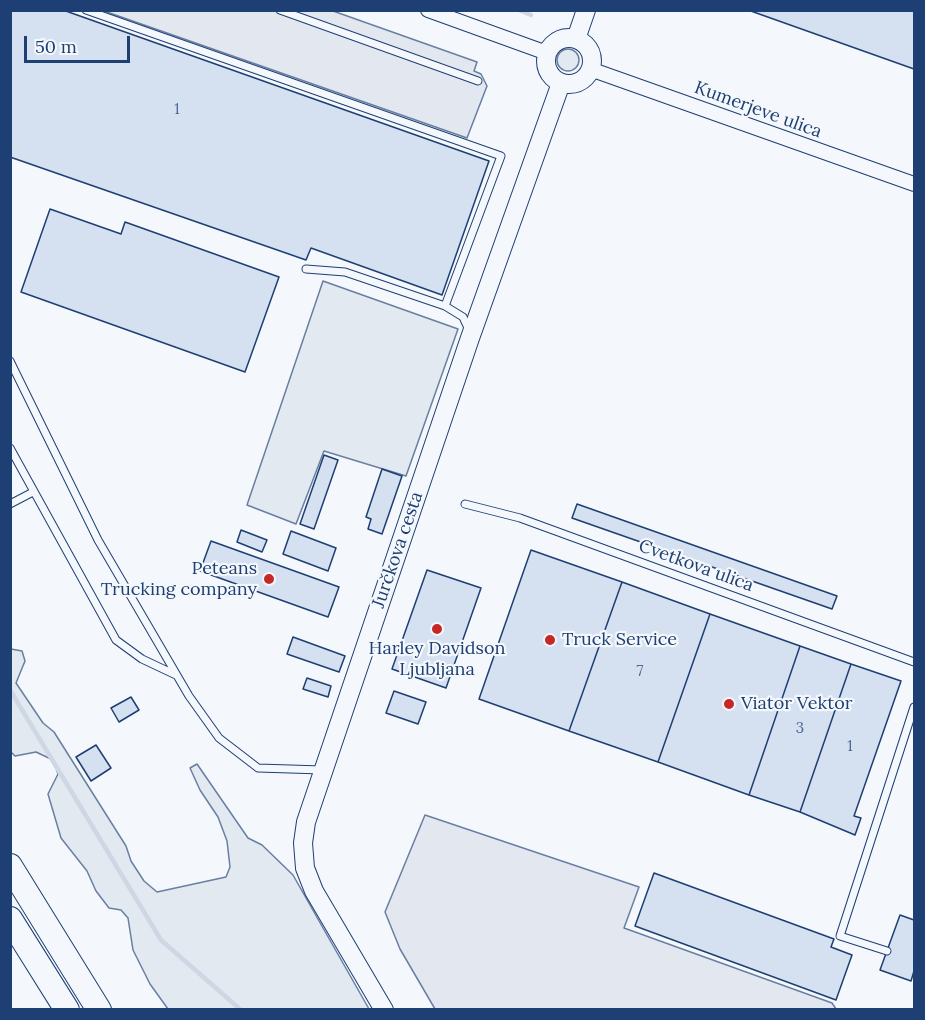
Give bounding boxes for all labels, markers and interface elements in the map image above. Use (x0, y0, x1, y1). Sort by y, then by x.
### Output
scale bar (27, 24, 134, 62)
text: 50 m (35, 35, 77, 58)
street label: Kumerjeve ulica (691, 77, 825, 143)
house number: 1 (174, 101, 180, 119)
street label: Jurčkova cesta (368, 489, 428, 611)
street label: Cvetkova ulica (636, 535, 756, 597)
place label: Peteans Trucking company (101, 558, 257, 600)
marker: Peteans Trucking company (262, 572, 276, 586)
marker: Harley Davidson Ljubljana (430, 622, 444, 636)
place label: Truck Service (562, 629, 677, 651)
marker: Truck Service (543, 633, 557, 647)
place label: Harley Davidson Ljubljana (369, 638, 505, 680)
house number: 7 (637, 663, 643, 681)
place label: Viator Vektor (741, 693, 852, 715)
marker: Viator Vektor (722, 697, 736, 711)
house number: 3 (796, 720, 804, 738)
house number: 1 (847, 738, 853, 756)

